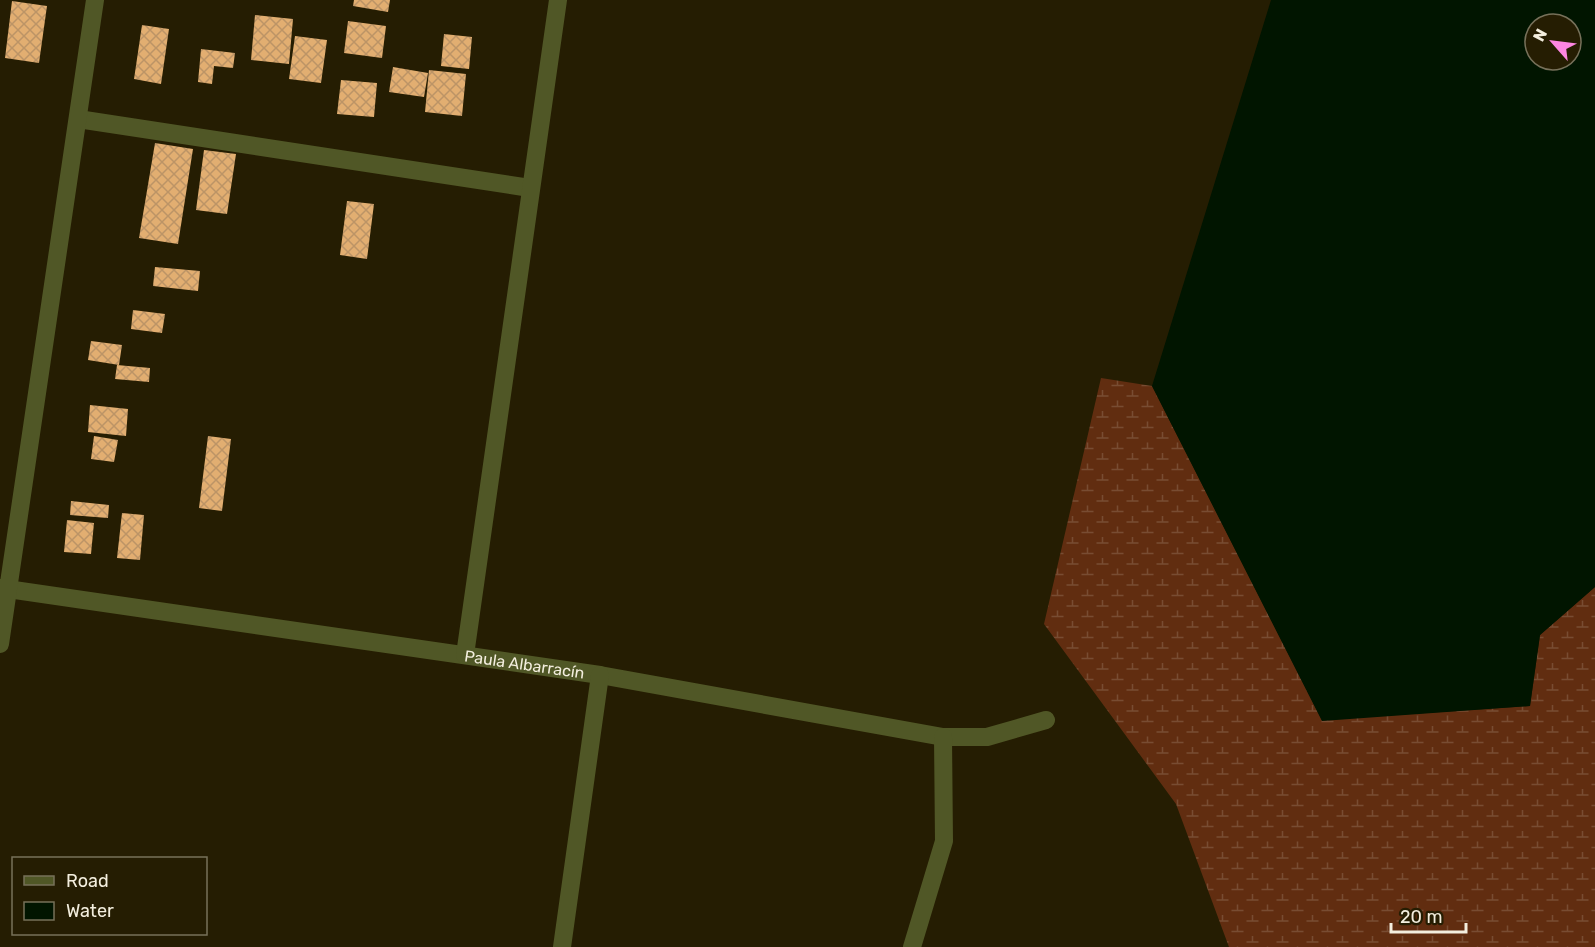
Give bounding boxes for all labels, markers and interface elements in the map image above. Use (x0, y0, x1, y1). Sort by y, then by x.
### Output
north arrow (1523, 12, 1583, 72)
text: N (1529, 26, 1551, 45)
street label: Paula Albarracín (463, 646, 586, 682)
legend (12, 857, 207, 935)
text: Road (66, 870, 109, 892)
scale bar (1391, 896, 1466, 934)
text: Water (66, 900, 114, 922)
text: 20 m (1400, 906, 1442, 928)

